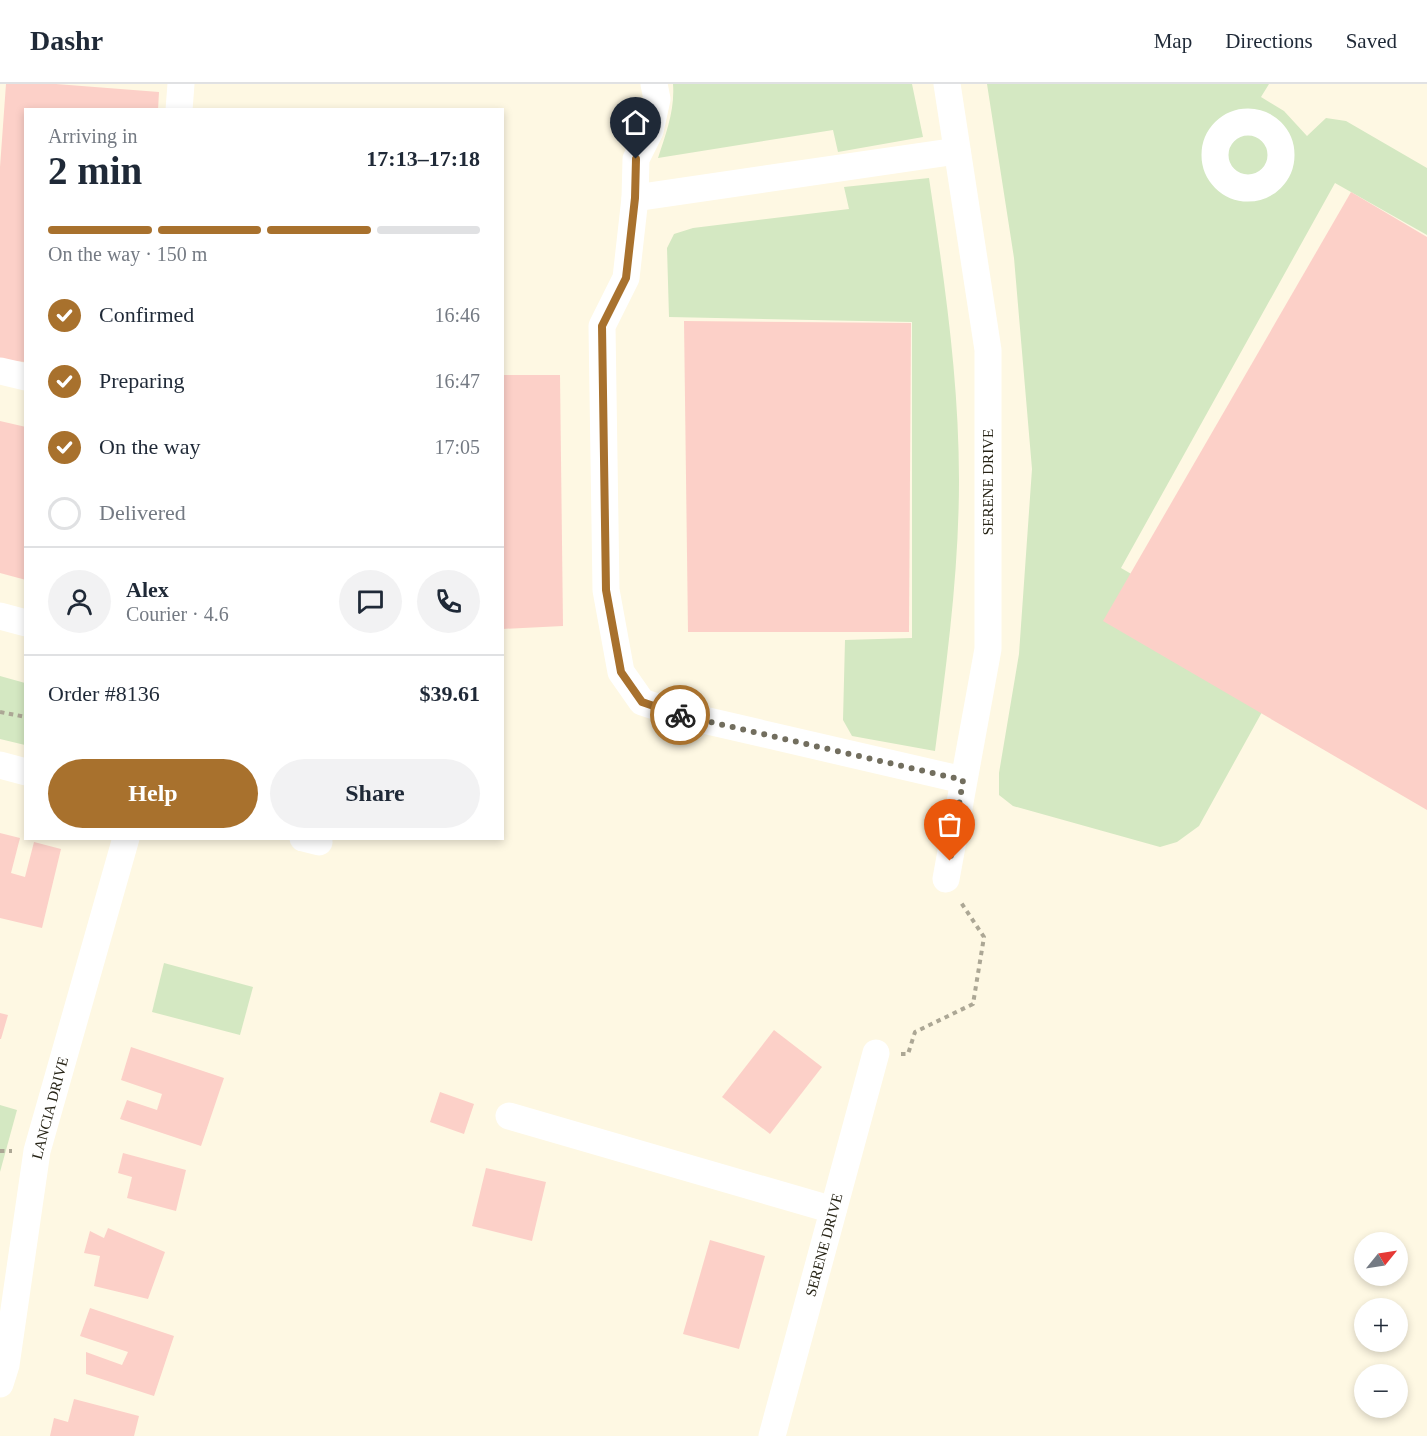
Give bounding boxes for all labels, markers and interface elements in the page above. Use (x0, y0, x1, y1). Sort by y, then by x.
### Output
text: Dashr (30, 25, 103, 56)
text: Map (1154, 29, 1192, 53)
text: Directions (1225, 29, 1313, 53)
text: Saved (1346, 29, 1397, 53)
pin (610, 97, 661, 159)
icon: home (619, 106, 652, 139)
text: Arriving in (48, 125, 137, 147)
text: 17:13–17:18 (366, 146, 480, 171)
text: 2 min (48, 149, 142, 192)
text: On the way · 150 m (48, 243, 207, 265)
icon: check (48, 299, 81, 332)
text: Confirmed (99, 302, 194, 327)
text: 16:46 (434, 304, 480, 326)
icon: check (48, 365, 81, 398)
text: Preparing (99, 368, 185, 393)
text: 16:47 (434, 370, 480, 392)
street label: SERENE DRIVE (980, 429, 996, 535)
icon: check (48, 431, 81, 464)
text: On the way (99, 434, 200, 459)
text: 17:05 (434, 436, 480, 458)
text: Delivered (99, 500, 186, 525)
button: person (48, 570, 111, 633)
button: chat (339, 570, 402, 633)
button: phone (417, 570, 480, 633)
text: Alex (126, 577, 169, 602)
text: Courier · 4.6 (126, 603, 229, 625)
text: Order #8136 (48, 681, 160, 706)
text: $39.61 (420, 681, 480, 706)
courier (650, 685, 710, 745)
icon: bike (664, 699, 697, 732)
button: Help (48, 759, 258, 828)
button: Share (270, 759, 480, 828)
pin (924, 799, 975, 861)
icon: bag (933, 808, 966, 841)
street label: LANCIA DRIVE (29, 1055, 71, 1161)
street label: SERENE DRIVE (803, 1192, 845, 1298)
north arrow (1354, 1232, 1408, 1286)
map controls (1354, 1232, 1408, 1418)
button: + (1354, 1298, 1408, 1352)
button: − (1354, 1364, 1408, 1418)

